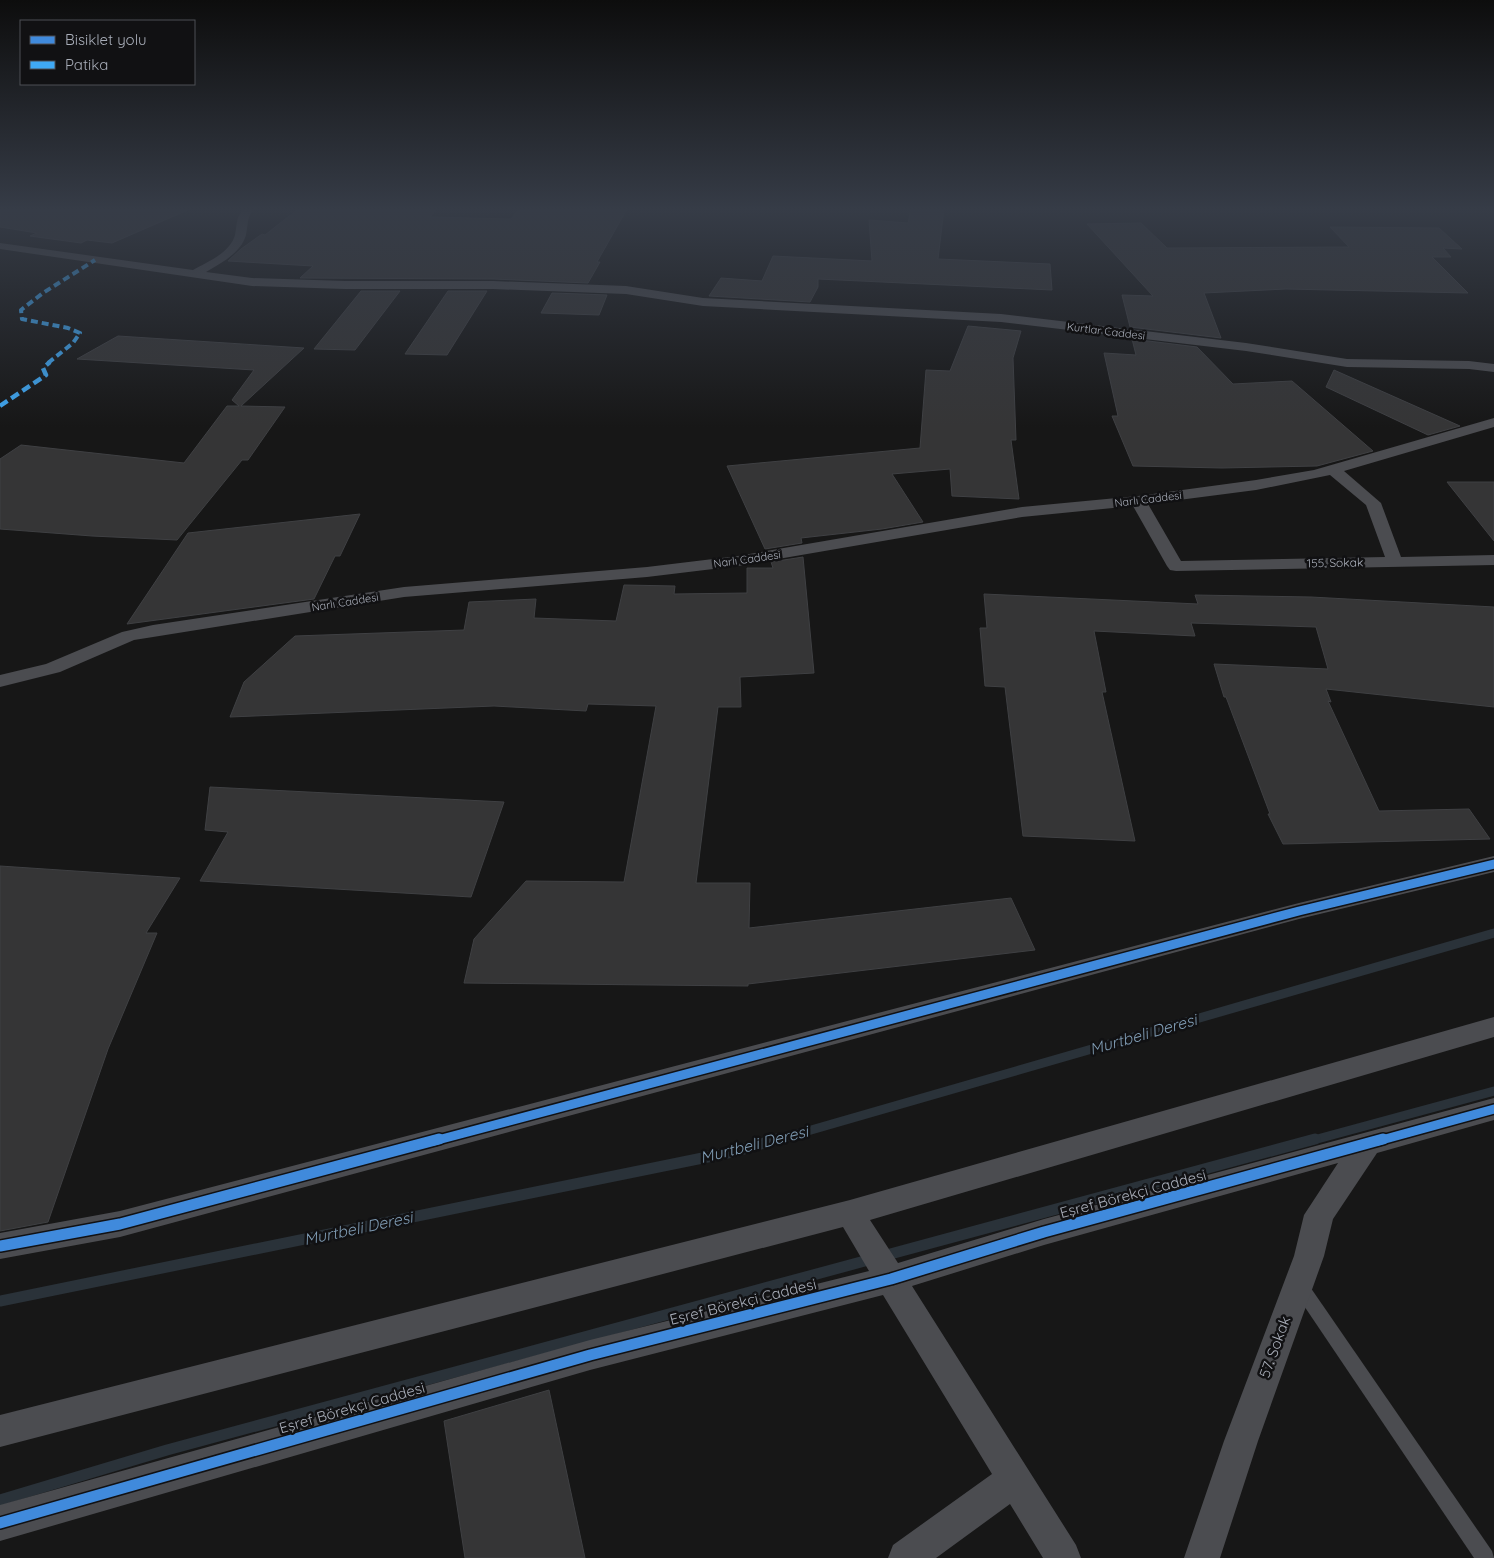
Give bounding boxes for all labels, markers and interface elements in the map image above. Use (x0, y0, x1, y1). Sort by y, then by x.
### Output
legend (20, 20, 195, 85)
text: Bisiklet yolu (65, 30, 147, 49)
text: Patika (65, 55, 108, 74)
street label: Kurtlar Caddesi (1066, 319, 1146, 343)
street label: Narlı Caddesi (1114, 488, 1182, 510)
street label: Narlı Caddesi (712, 547, 782, 571)
street label: 155. Sokak (1306, 555, 1363, 570)
street label: Narlı Caddesi (310, 590, 380, 614)
water label: Murtbeli Deresi (1087, 1009, 1200, 1059)
water label: Murtbeli Deresi (698, 1121, 812, 1167)
street label: Eşref Börekçi Caddesi (1058, 1165, 1208, 1222)
water label: Murtbeli Deresi (302, 1206, 416, 1249)
street label: Eşref Börekçi Caddesi (668, 1274, 818, 1329)
street label: 57. Sokak (1255, 1313, 1294, 1380)
street label: Eşref Börekçi Caddesi (277, 1378, 427, 1437)

